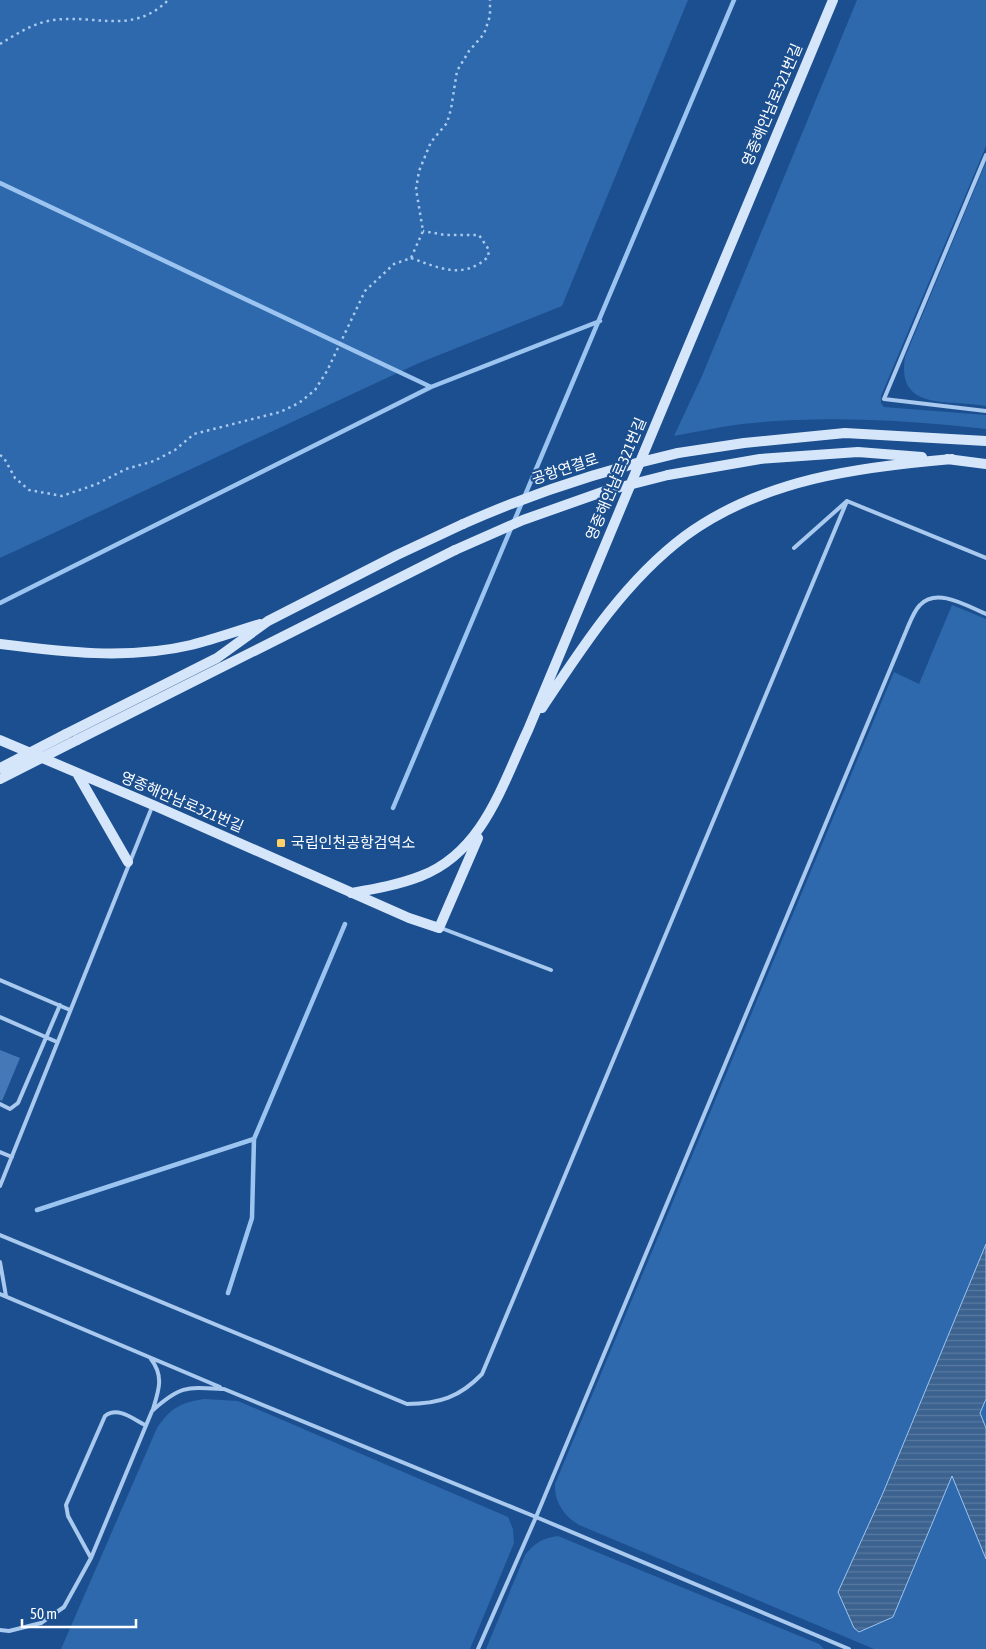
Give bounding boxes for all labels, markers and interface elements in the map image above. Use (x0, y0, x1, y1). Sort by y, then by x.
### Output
street label: 영종해안남로321번길 (738, 41, 805, 169)
street label: 영종해안남로321번길 (582, 415, 649, 543)
street label: 공항연결로 (529, 450, 600, 487)
street label: 영종해안남로321번길 (118, 768, 246, 835)
place label: 국립인천공항검역소 (291, 834, 415, 851)
marker: 국립인천공항검역소 (275, 837, 287, 849)
scale bar (22, 1596, 136, 1628)
text: 50 m (30, 1605, 57, 1622)

